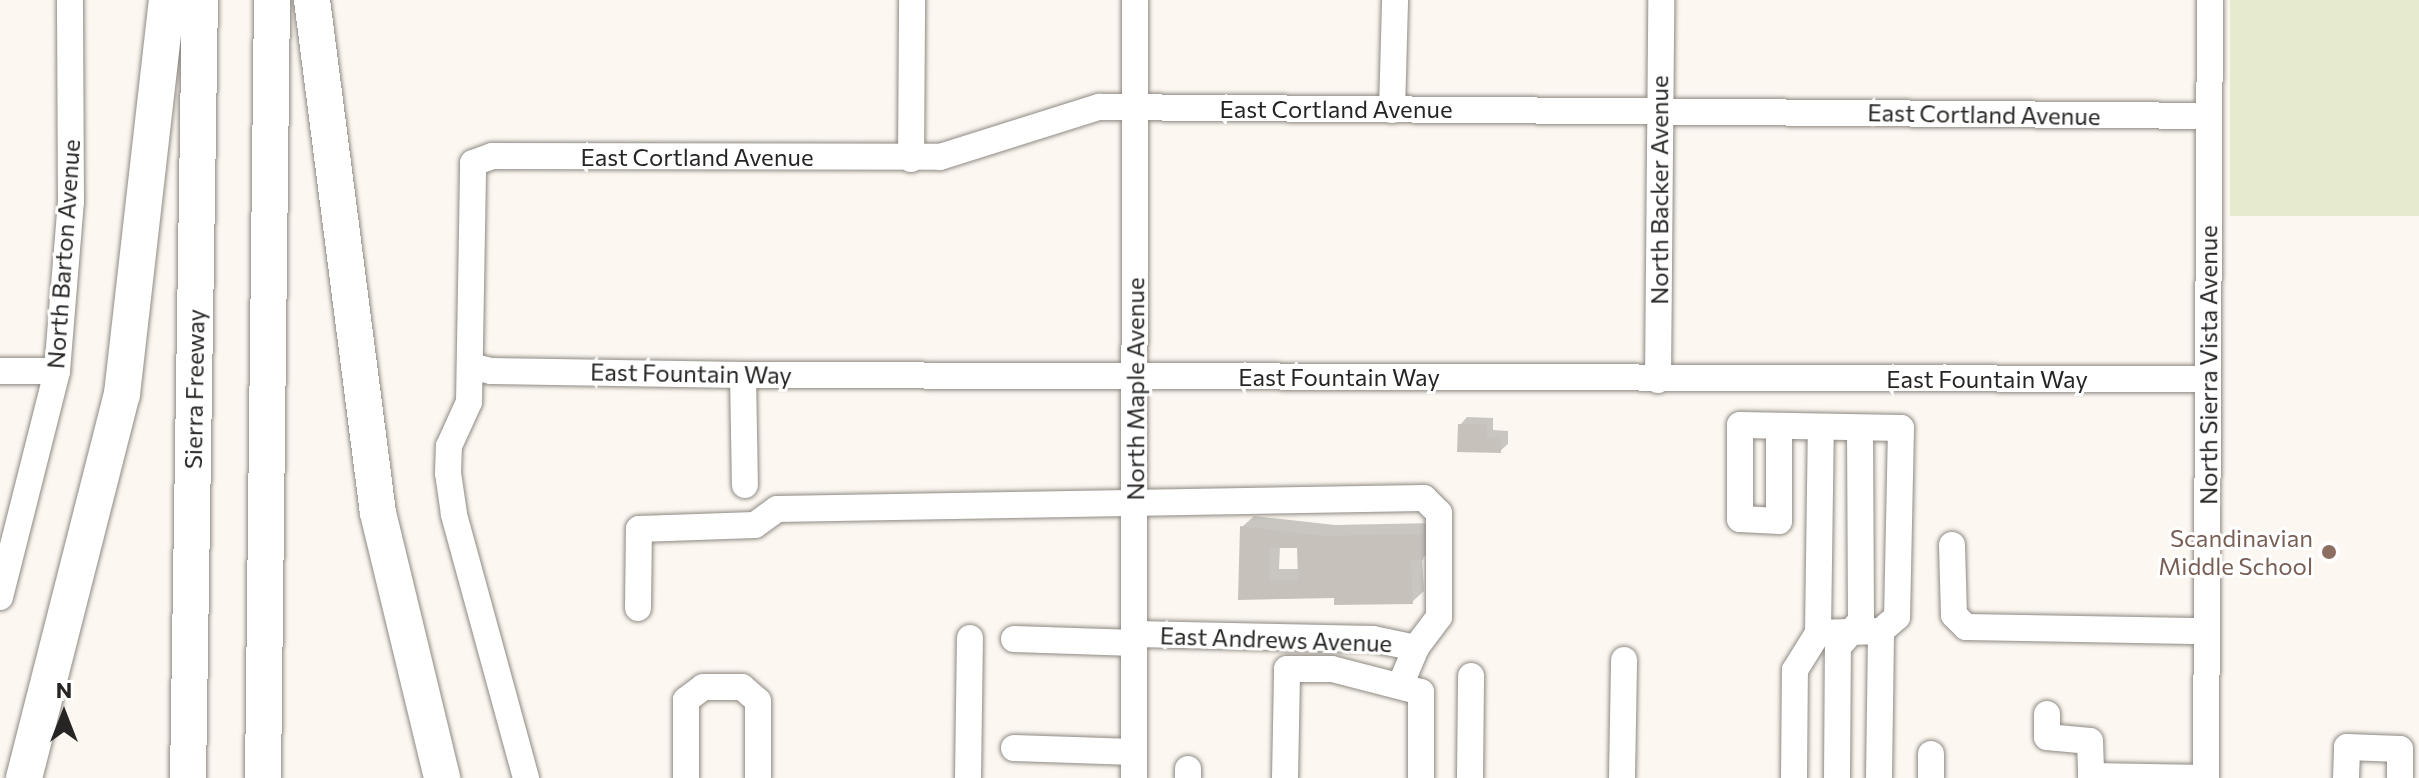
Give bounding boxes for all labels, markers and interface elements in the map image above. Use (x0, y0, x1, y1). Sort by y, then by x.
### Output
street label: North Backer Avenue (1645, 75, 1673, 305)
street label: East Cortland Avenue (1219, 95, 1453, 123)
street label: East Cortland Avenue (1867, 98, 2101, 130)
street label: North Barton Avenue (41, 138, 85, 370)
street label: East Cortland Avenue (580, 143, 814, 171)
street label: North Sierra Vista Avenue (2194, 225, 2222, 505)
street label: North Maple Avenue (1121, 277, 1149, 501)
street label: Sierra Freeway (178, 309, 210, 469)
street label: East Fountain Way (590, 357, 792, 389)
street label: East Fountain Way (1238, 363, 1440, 391)
street label: East Fountain Way (1886, 365, 2088, 393)
place label: Scandinavian Middle School (2158, 524, 2313, 580)
marker: Scandinavian Middle School (2320, 543, 2338, 561)
street label: East Andrews Avenue (1159, 621, 1393, 657)
north arrow (24, 674, 104, 754)
text: N (56, 676, 72, 703)

